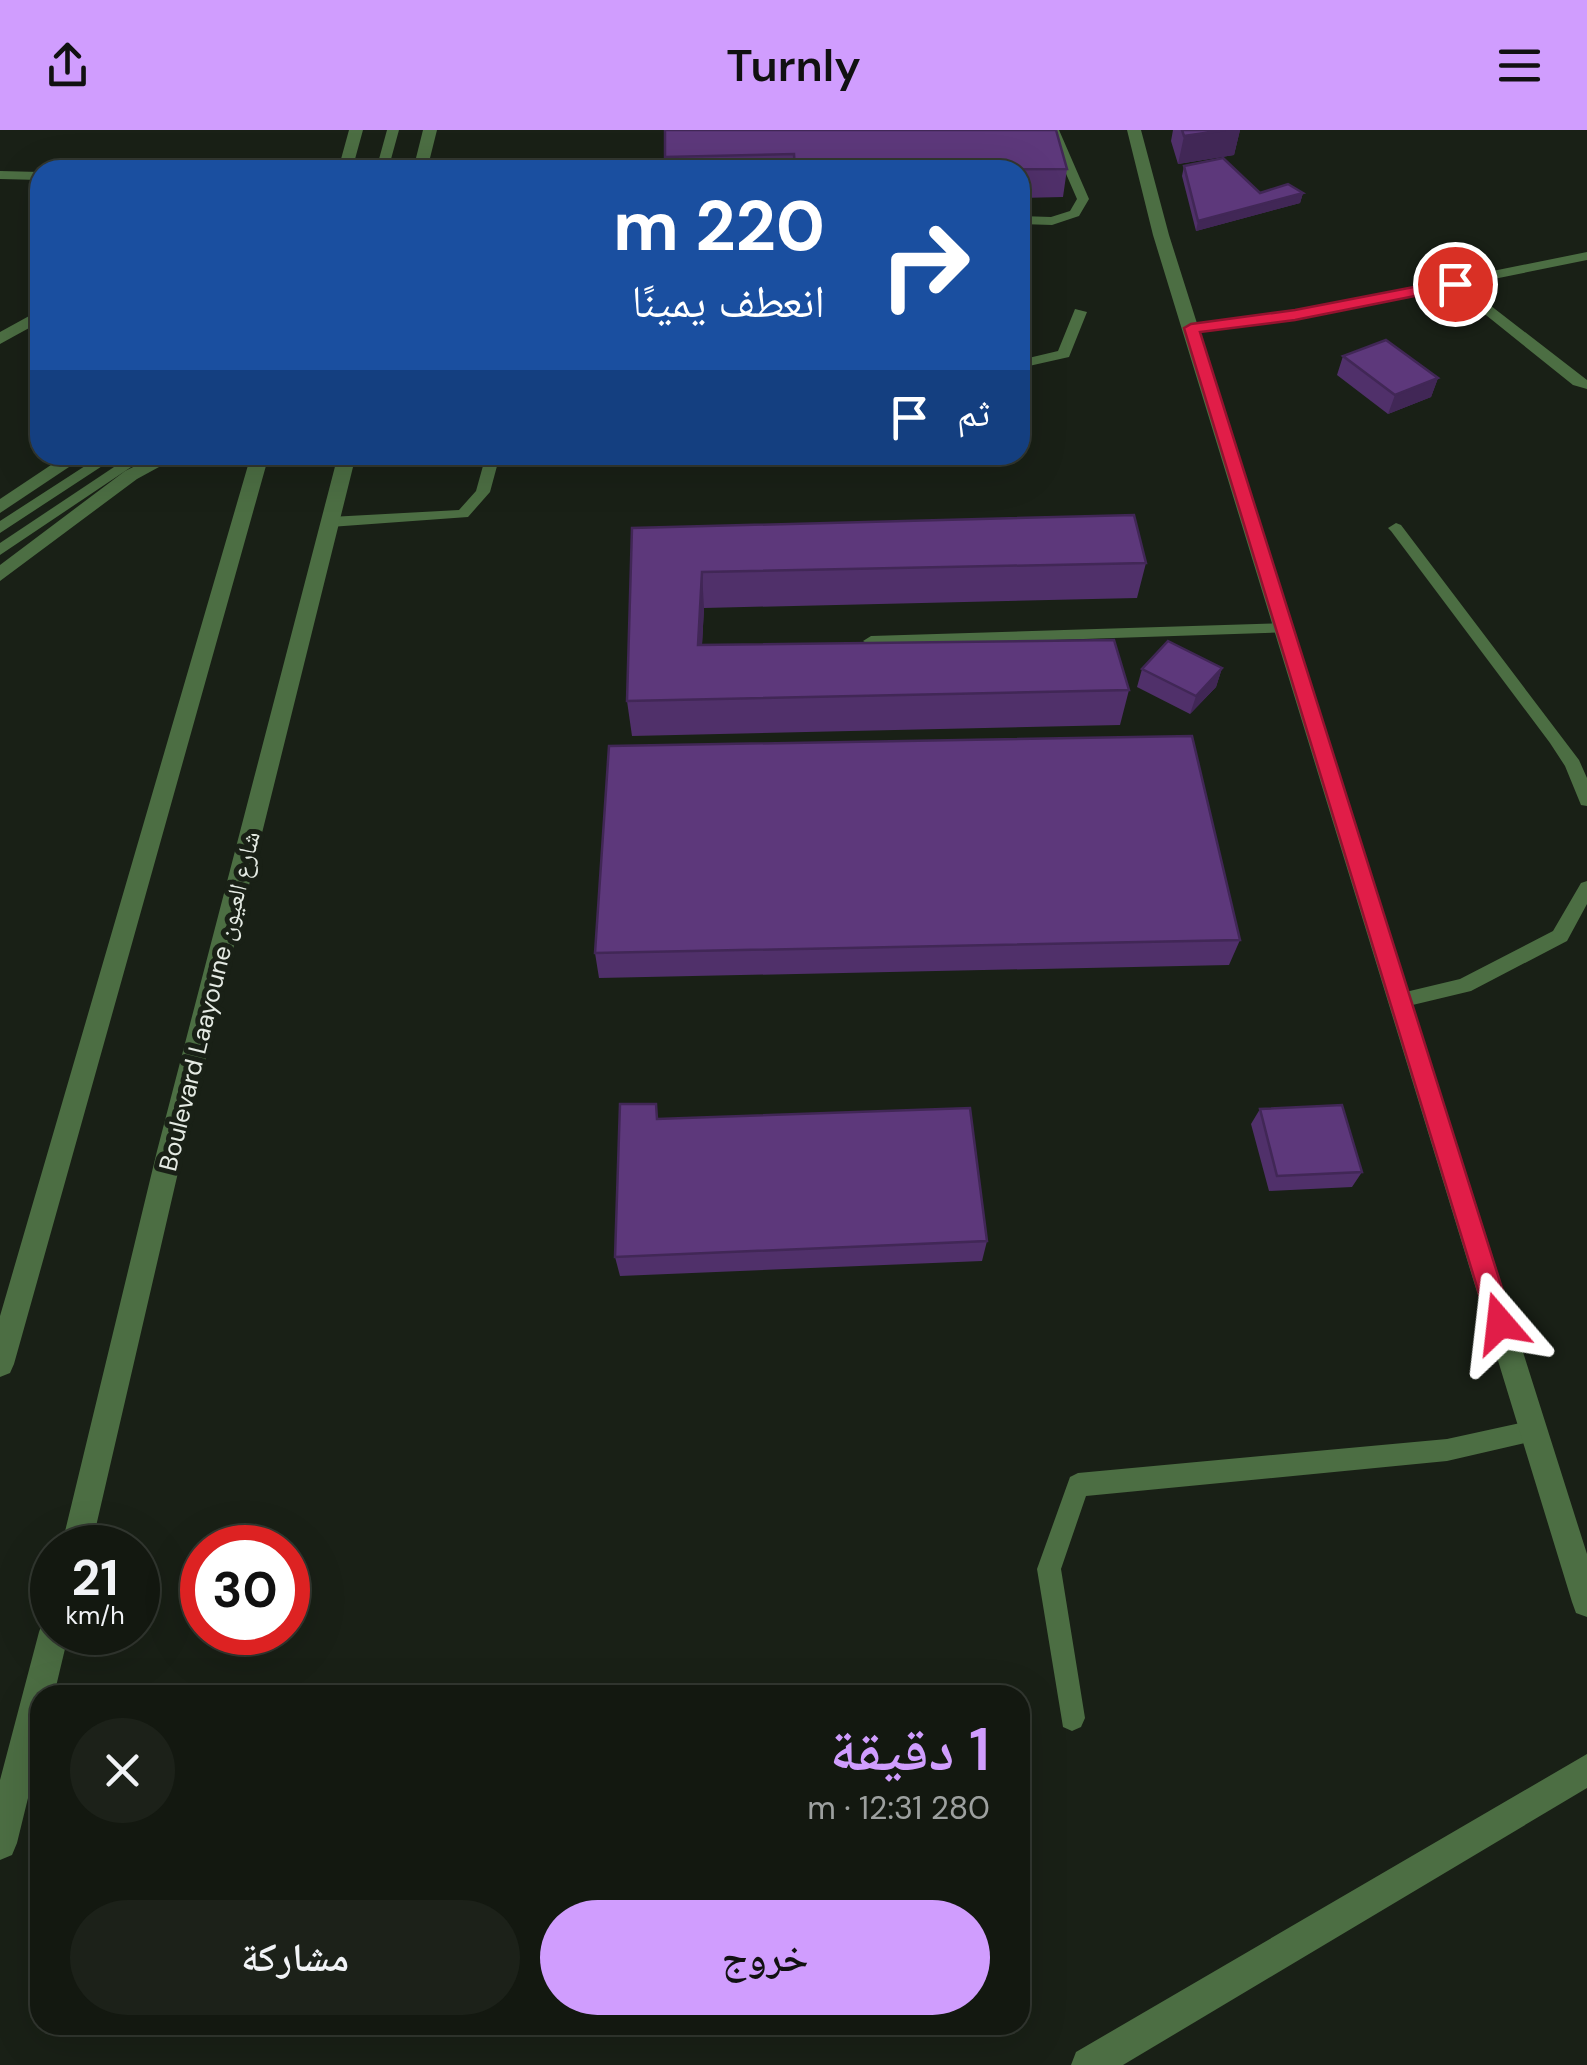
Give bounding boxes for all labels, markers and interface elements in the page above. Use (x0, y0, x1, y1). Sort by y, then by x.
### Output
text: Turnly (726, 36, 861, 95)
icon: share (40, 38, 95, 93)
icon: menu (1492, 38, 1547, 93)
text: 220 m (613, 181, 825, 272)
icon: right (860, 200, 990, 330)
pin (1413, 242, 1498, 327)
icon: arrive (1428, 257, 1483, 312)
text: انعطف يمينًا (631, 272, 825, 331)
text: ثم (957, 388, 990, 438)
icon: arrive (882, 390, 937, 445)
street label: Boulevard Laayoune شارع العيون (151, 828, 268, 1174)
position arrow (1448, 1271, 1552, 1375)
speed limit sign: 30 (180, 1525, 310, 1655)
text: 21 (71, 1545, 119, 1611)
text: km/h (65, 1599, 125, 1632)
text: 1 دقيقة (830, 1710, 990, 1789)
button: close (70, 1718, 175, 1823)
text: 280 m · 12:31 (807, 1787, 990, 1829)
button: مشاركة (70, 1900, 520, 2015)
button: خروج (540, 1900, 990, 2015)

